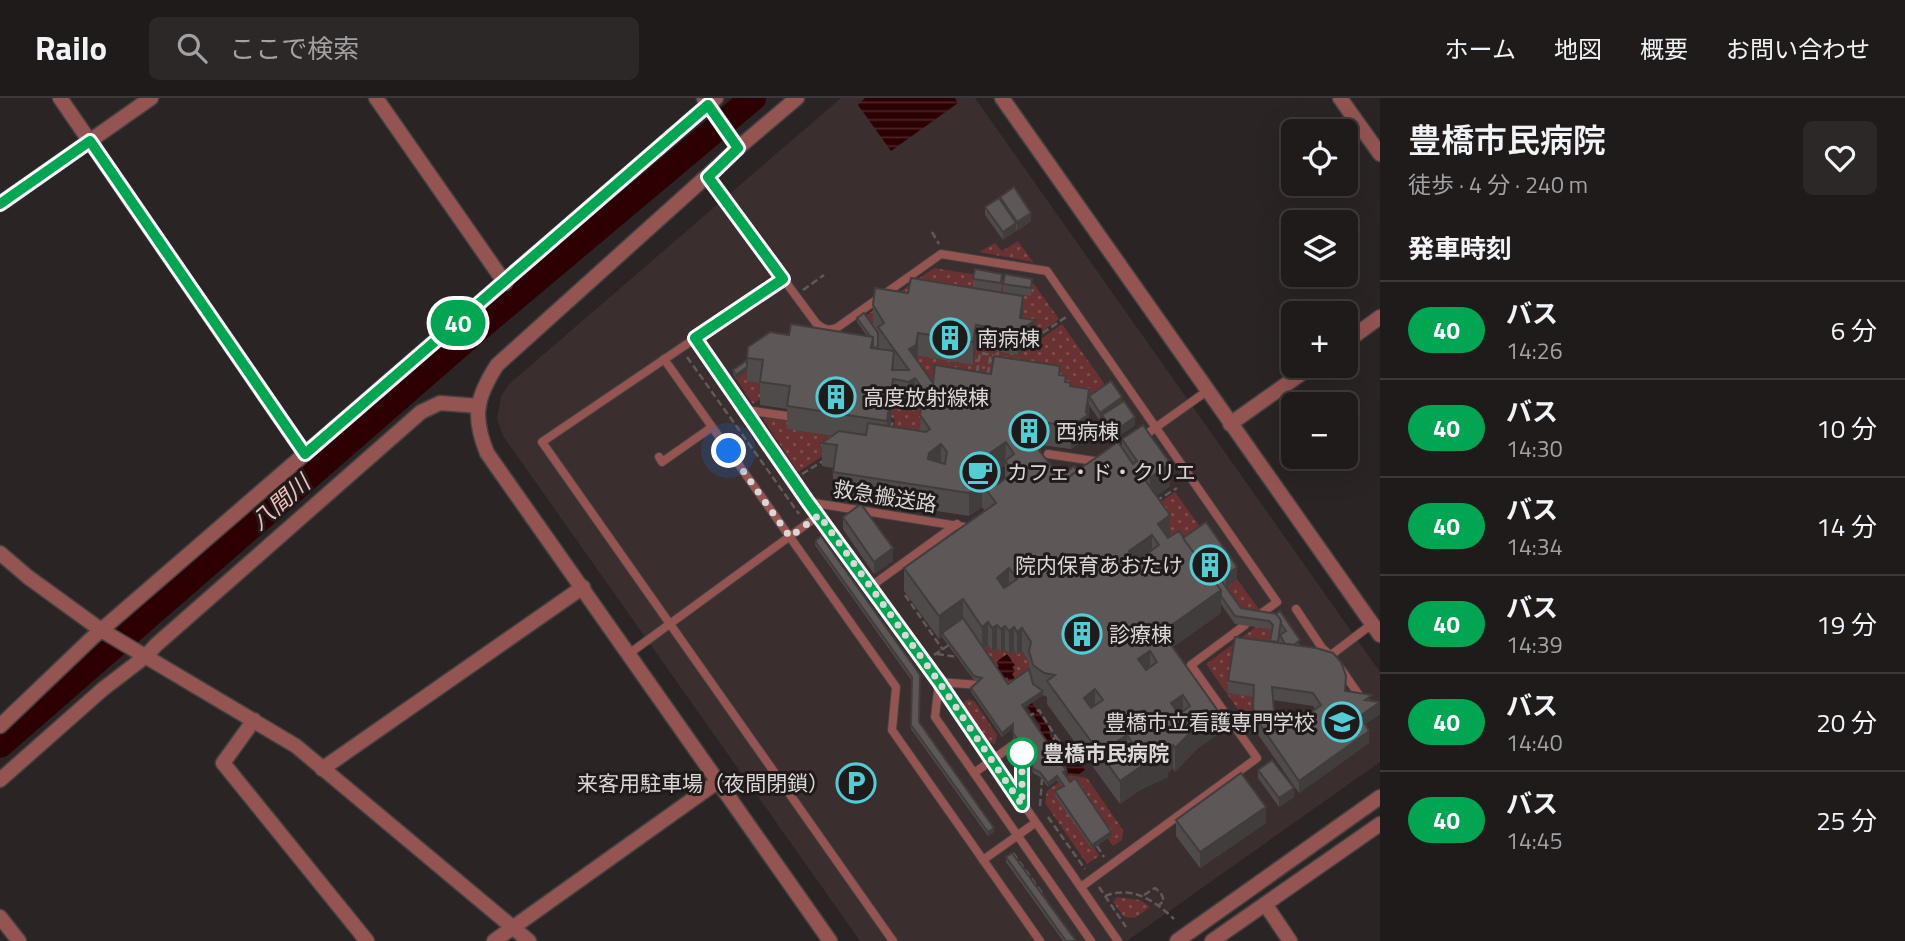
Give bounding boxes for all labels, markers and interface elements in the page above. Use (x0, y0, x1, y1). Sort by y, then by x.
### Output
search box (149, 17, 639, 80)
text: Railo (35, 23, 107, 73)
icon: search (173, 29, 211, 67)
text: ここで検索 (229, 29, 359, 68)
text: ホーム (1445, 31, 1516, 67)
text: 地図 (1554, 31, 1602, 67)
text: 概要 (1640, 31, 1688, 67)
text: お問い合わせ (1726, 31, 1870, 67)
text: 豊橋市民病院 (1408, 115, 1606, 165)
map controls (1281, 119, 1358, 469)
button: locate (1281, 119, 1358, 196)
button: heart (1803, 121, 1877, 195)
text: 徒歩 · 4 分 · 240 m (1408, 167, 1588, 202)
button: layers (1281, 210, 1358, 287)
text: 発車時刻 (1408, 229, 1512, 268)
text: バス (1506, 294, 1558, 333)
line badge: 40 (426, 300, 490, 346)
button: + (1281, 301, 1358, 378)
text: 40 (445, 305, 471, 341)
text: 6 分 (1831, 311, 1877, 350)
text: 40 (1433, 312, 1460, 348)
building icon: 南病棟 (929, 317, 971, 359)
place label: 南病棟 (977, 322, 1040, 354)
text: 14:26 (1506, 333, 1563, 368)
building icon: 高度放射線棟 (815, 376, 857, 418)
place label: 高度放射線棟 (863, 381, 989, 413)
button: − (1281, 392, 1358, 469)
text: バス (1506, 392, 1558, 431)
text: 10 分 (1816, 409, 1877, 448)
building icon: 西病棟 (1008, 410, 1050, 452)
text: 40 (1433, 410, 1460, 446)
place label: 西病棟 (1056, 415, 1119, 447)
text: 14:30 (1506, 431, 1563, 466)
your location (711, 433, 746, 468)
cafe icon: カフェ・ド・クリエ (959, 451, 1001, 493)
place label: カフェ・ド・クリエ (1007, 456, 1196, 488)
water label: 八間川 (242, 464, 320, 538)
street label: 救急搬送路 (831, 472, 939, 520)
text: バス (1506, 490, 1558, 529)
text: 14 分 (1816, 507, 1877, 546)
text: 40 (1433, 508, 1460, 544)
text: 14:34 (1506, 529, 1563, 564)
building icon: 院内保育あおたけ (1189, 544, 1231, 586)
place label: 院内保育あおたけ (1015, 549, 1183, 581)
text: バス (1506, 588, 1558, 627)
text: 19 分 (1816, 605, 1877, 644)
text: 40 (1433, 606, 1460, 642)
building icon: 診療棟 (1061, 613, 1103, 655)
place label: 診療棟 (1109, 618, 1172, 650)
text: 14:39 (1506, 627, 1563, 662)
text: バス (1506, 686, 1558, 725)
school or university icon: 豊橋市立看護専門学校 (1321, 701, 1363, 743)
text: 20 分 (1816, 703, 1877, 742)
text: 40 (1433, 704, 1460, 740)
place label: 豊橋市立看護専門学校 (1105, 706, 1315, 738)
text: 14:40 (1506, 725, 1563, 760)
place label: 豊橋市民病院 (1043, 737, 1169, 769)
marker: 豊橋市民病院 (1007, 738, 1037, 768)
parking icon: 来客用駐車場（夜間閉鎖） (835, 762, 877, 804)
place label: 来客用駐車場（夜間閉鎖） (577, 767, 829, 799)
text: バス (1506, 784, 1558, 823)
text: 25 分 (1816, 801, 1877, 840)
text: 40 (1433, 802, 1460, 838)
text: 14:45 (1506, 823, 1563, 858)

